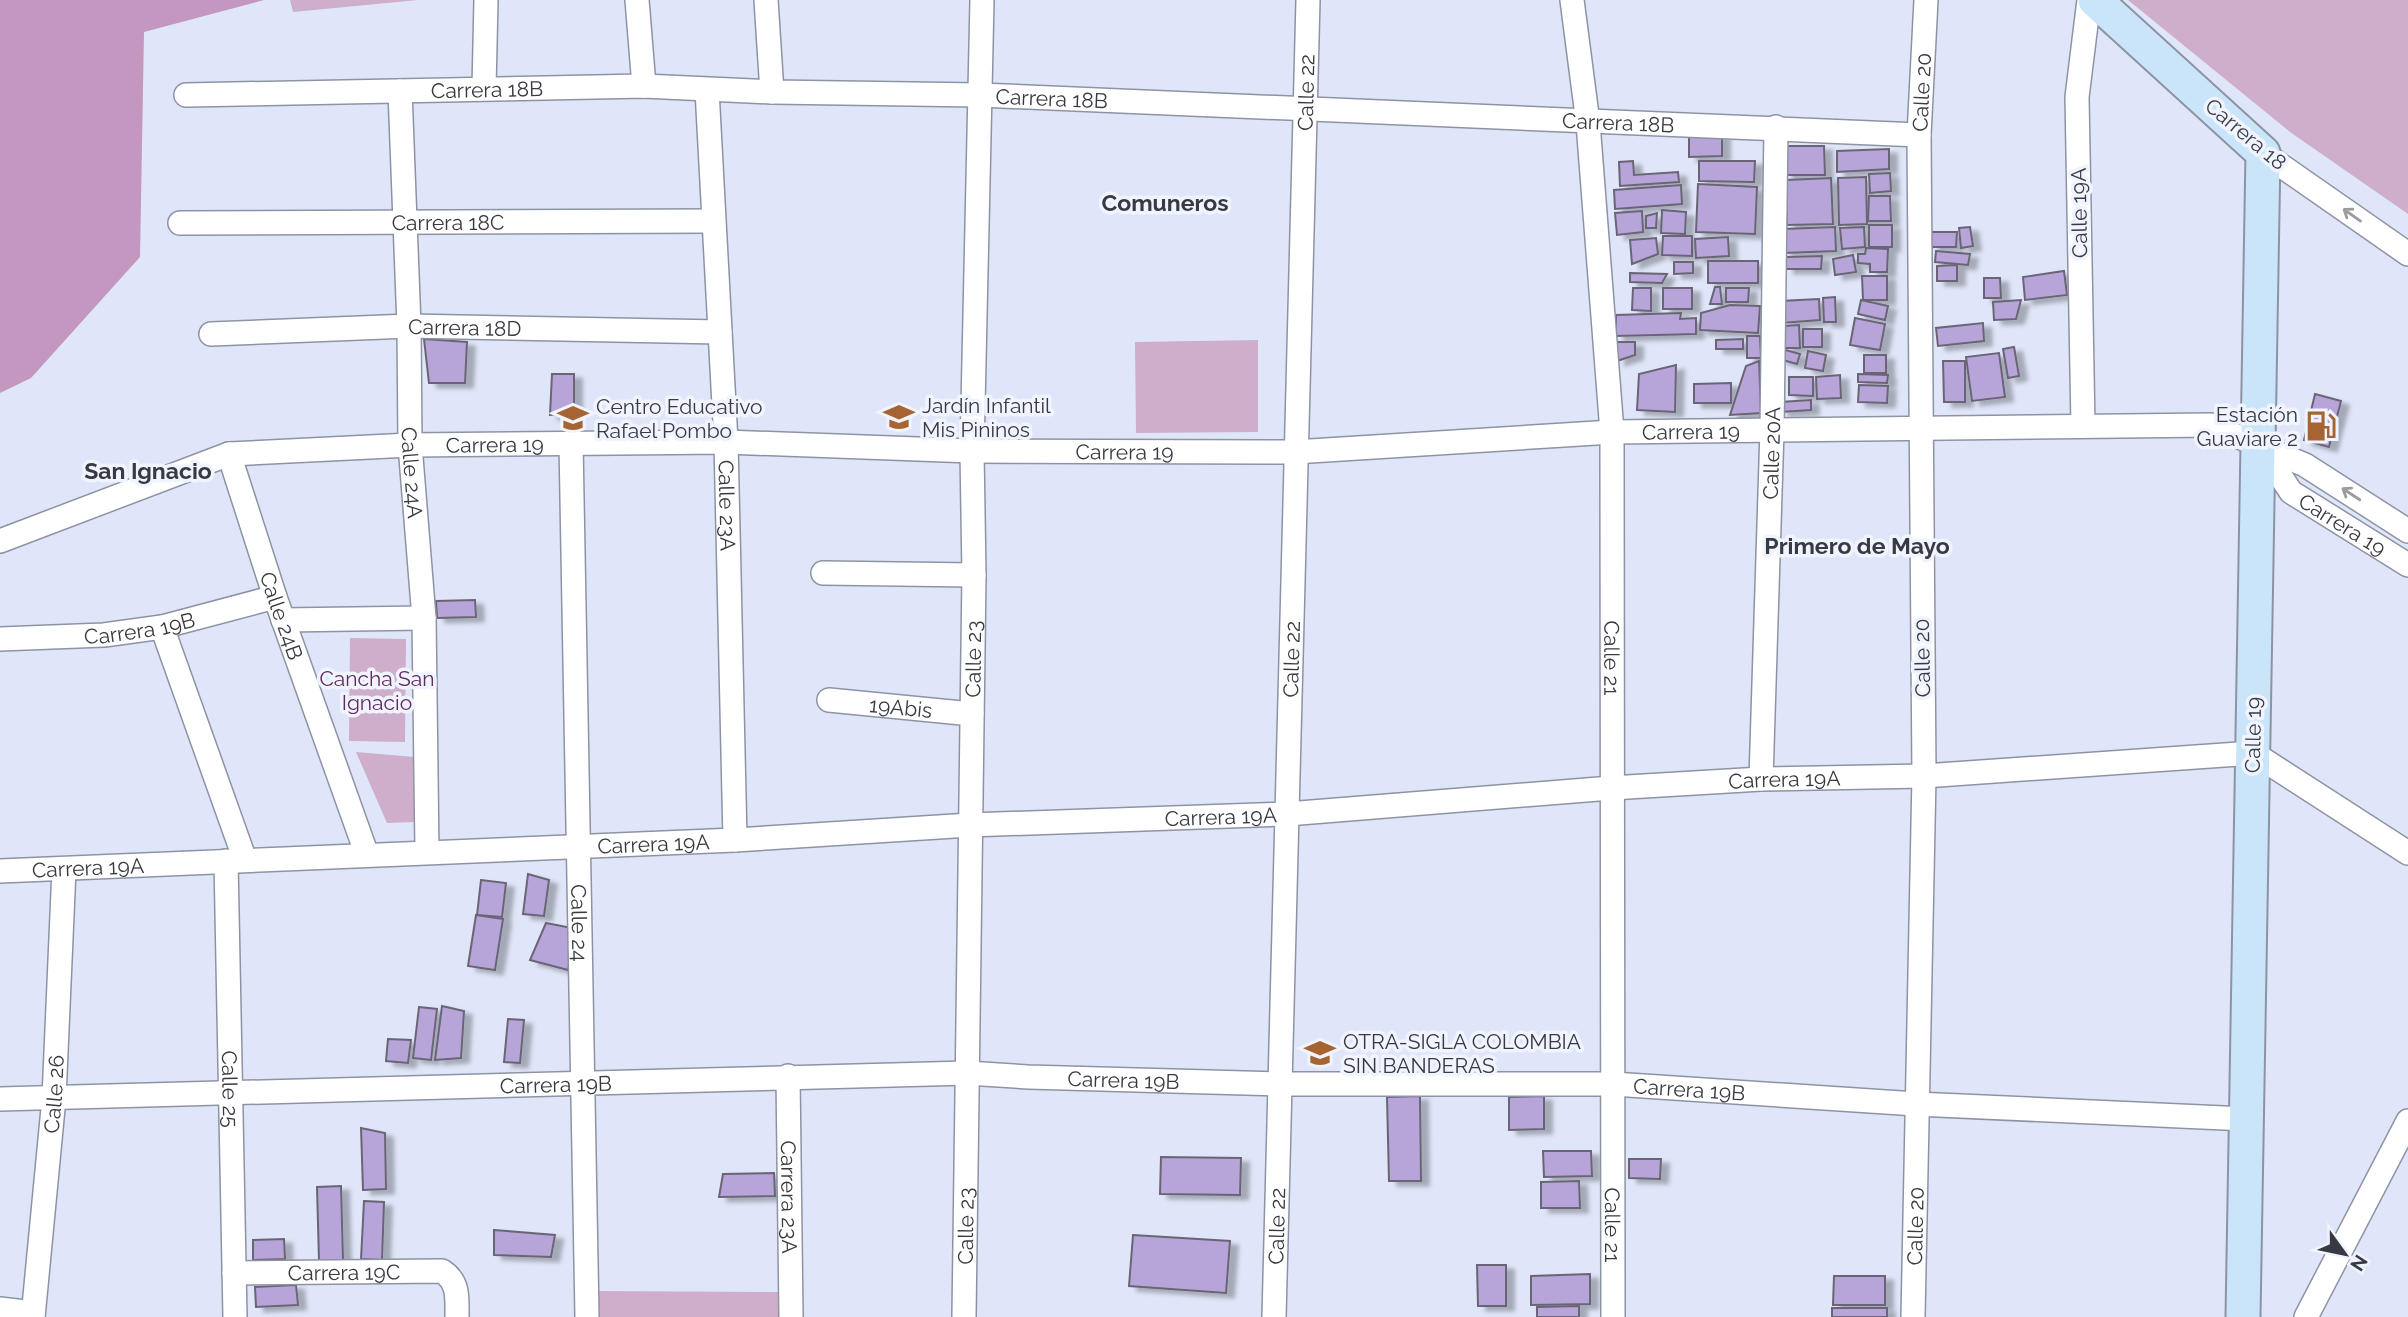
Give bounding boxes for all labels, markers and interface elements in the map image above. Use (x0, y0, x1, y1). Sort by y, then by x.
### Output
street label: Calle 20 (1907, 52, 1936, 132)
street label: Calle 22 (1292, 54, 1319, 131)
street label: Carrera 18B (431, 75, 543, 103)
street label: Carrera 18B (995, 83, 1108, 113)
street label: Carrera 18 (2200, 93, 2292, 175)
street label: Carrera 18B (1562, 107, 1675, 137)
street label: Calle 19A (2066, 168, 2092, 258)
district label: Comuneros (1101, 189, 1229, 216)
one-way arrow (2343, 208, 2362, 222)
street label: Carrera 18C (392, 209, 504, 235)
street label: Carrera 18D (408, 313, 522, 341)
place label: Jardín Infantil Mis Pininos (922, 393, 1051, 442)
place label: Centro Educativo Rafael Pombo (596, 394, 763, 443)
school or university icon: Jardín Infantil Mis Pininos (882, 400, 916, 434)
school or university icon: Centro Educativo Rafael Pombo (556, 401, 590, 435)
place label: Estación Guaviare 2 (2197, 402, 2298, 451)
street label: Calle 20A (1757, 407, 1785, 500)
fuel station icon: Estación Guaviare 2 (2304, 409, 2338, 443)
street label: Carrera 19 (1642, 418, 1740, 444)
street label: Calle 24A (397, 427, 428, 519)
street label: Carrera 19 (446, 431, 544, 457)
street label: Carrera 19 (1076, 439, 1174, 464)
district label: San Ignacio (84, 457, 212, 484)
street label: Calle 23A (714, 460, 741, 551)
one-way arrow (2342, 487, 2361, 502)
street label: Carrera 19 (2294, 488, 2391, 561)
district label: Primero de Mayo (1764, 532, 1950, 559)
street label: Calle 24B (255, 568, 309, 663)
street label: Carrera 19B (83, 606, 197, 648)
street label: Calle 20 (1909, 618, 1935, 698)
street label: Calle 23 (960, 620, 986, 698)
street label: Calle 22 (1277, 620, 1304, 698)
street label: Calle 21 (1600, 621, 1625, 696)
park label: Cancha San Ignacio (319, 666, 435, 715)
street label: 19Abis (868, 691, 933, 723)
street label: Calle 19 (2240, 697, 2266, 773)
street label: Carrera 19A (1728, 765, 1841, 793)
street label: Carrera 19A (1164, 802, 1277, 831)
street label: Carrera 19A (597, 829, 710, 858)
street label: Carrera 19A (31, 852, 145, 882)
street label: Calle 24 (567, 884, 593, 962)
place label: OTRA-SIGLA COLOMBIA SIN BANDERAS (1343, 1029, 1581, 1078)
school or university icon: OTRA-SIGLA COLOMBIA SIN BANDERAS (1303, 1036, 1337, 1070)
street label: Calle 25 (217, 1050, 244, 1128)
street label: Calle 26 (38, 1054, 68, 1134)
street label: Carrera 19B (1067, 1066, 1180, 1094)
street label: Carrera 19B (499, 1070, 612, 1098)
street label: Carrera 19B (1633, 1073, 1746, 1105)
street label: Carrera 23A (776, 1140, 803, 1254)
street label: Calle 20 (1902, 1186, 1928, 1266)
street label: Calle 23 (952, 1187, 978, 1265)
street label: Calle 22 (1263, 1187, 1290, 1265)
street label: Calle 21 (1600, 1188, 1625, 1263)
north arrow (2310, 1219, 2380, 1289)
text: N (2346, 1251, 2372, 1275)
street label: Carrera 19C (288, 1259, 400, 1285)

